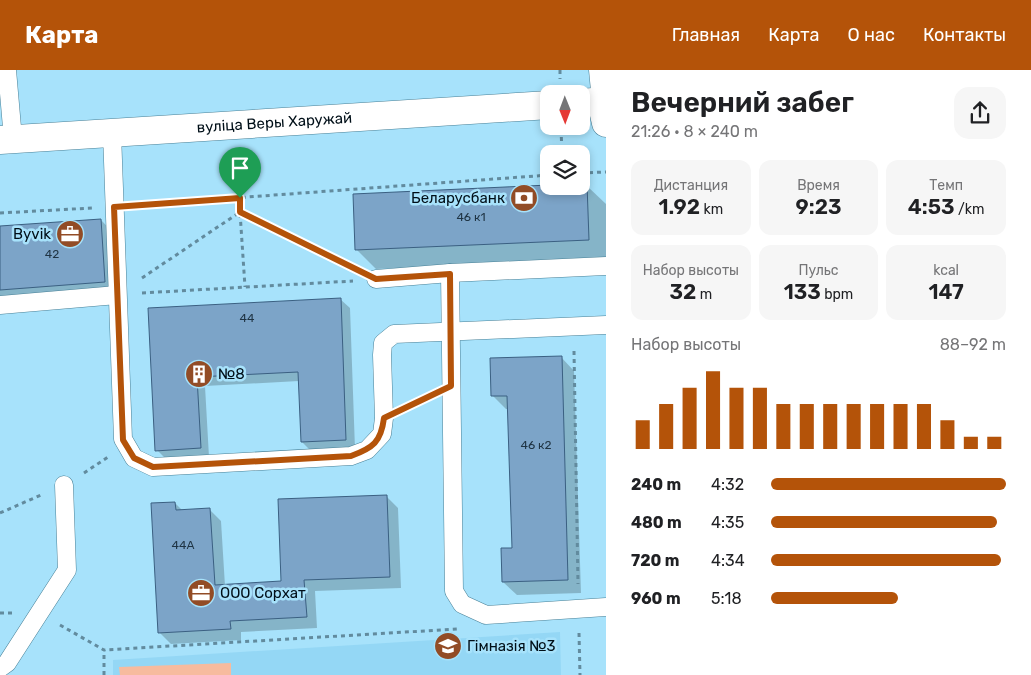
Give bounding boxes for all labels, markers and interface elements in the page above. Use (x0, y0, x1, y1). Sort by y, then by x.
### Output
text: Карта (25, 21, 98, 49)
text: Главная (672, 24, 740, 46)
text: Карта (768, 24, 820, 46)
text: О нас (848, 24, 895, 46)
text: Контакты (923, 24, 1006, 46)
north arrow (540, 85, 590, 135)
map controls (540, 85, 590, 195)
text: Вечерний забег (631, 86, 854, 119)
button: share (954, 87, 1006, 139)
street label: вуліца Веры Харужай (196, 109, 353, 136)
text: 21:26 · 8 × 240 m (631, 122, 758, 141)
button: layers (540, 145, 590, 195)
pin (219, 147, 261, 198)
icon: arrive (226, 154, 254, 182)
text: Дистанция (654, 177, 728, 194)
text: Время (797, 177, 840, 194)
text: Темп (929, 177, 963, 194)
bank icon: Беларусбанк (509, 183, 539, 213)
place label: Беларусбанк (411, 189, 505, 207)
text: 1.92 (659, 194, 700, 219)
text: 9:23 (795, 194, 841, 219)
text: 4:53 (908, 194, 955, 219)
text: km (700, 201, 723, 218)
text: /km (955, 201, 984, 218)
house number: 46 к1 (456, 210, 486, 224)
office icon: Byvik (55, 219, 85, 249)
place label: Byvik (13, 225, 51, 243)
house number: 42 (45, 247, 59, 261)
text: Набор высоты (643, 262, 739, 279)
text: Пульс (798, 262, 839, 279)
text: kcal (933, 262, 959, 279)
text: 32 (669, 279, 696, 304)
text: 133 (784, 279, 821, 304)
text: 147 (929, 279, 964, 304)
text: m (696, 286, 712, 303)
text: bpm (821, 286, 853, 303)
house number: 44 (240, 311, 255, 325)
text: Набор высоты (631, 335, 741, 354)
text: 88–92 m (940, 335, 1006, 354)
building icon: №8 (184, 359, 214, 389)
place label: №8 (218, 365, 245, 383)
house number: 46 к2 (520, 438, 552, 452)
text: 240 m (631, 475, 681, 494)
text: 4:32 (711, 475, 744, 494)
text: 480 m (631, 513, 682, 532)
text: 4:35 (711, 513, 744, 532)
house number: 44А (172, 538, 194, 552)
text: 720 m (631, 551, 680, 570)
text: 4:34 (711, 551, 745, 570)
office icon: ООО Сорхат (186, 578, 216, 608)
place label: ООО Сорхат (220, 584, 306, 602)
text: 960 m (631, 589, 681, 608)
text: 5:18 (711, 589, 742, 608)
school or university icon: Гімназія №3 (433, 631, 463, 661)
place label: Гімназія №3 (467, 637, 556, 655)

